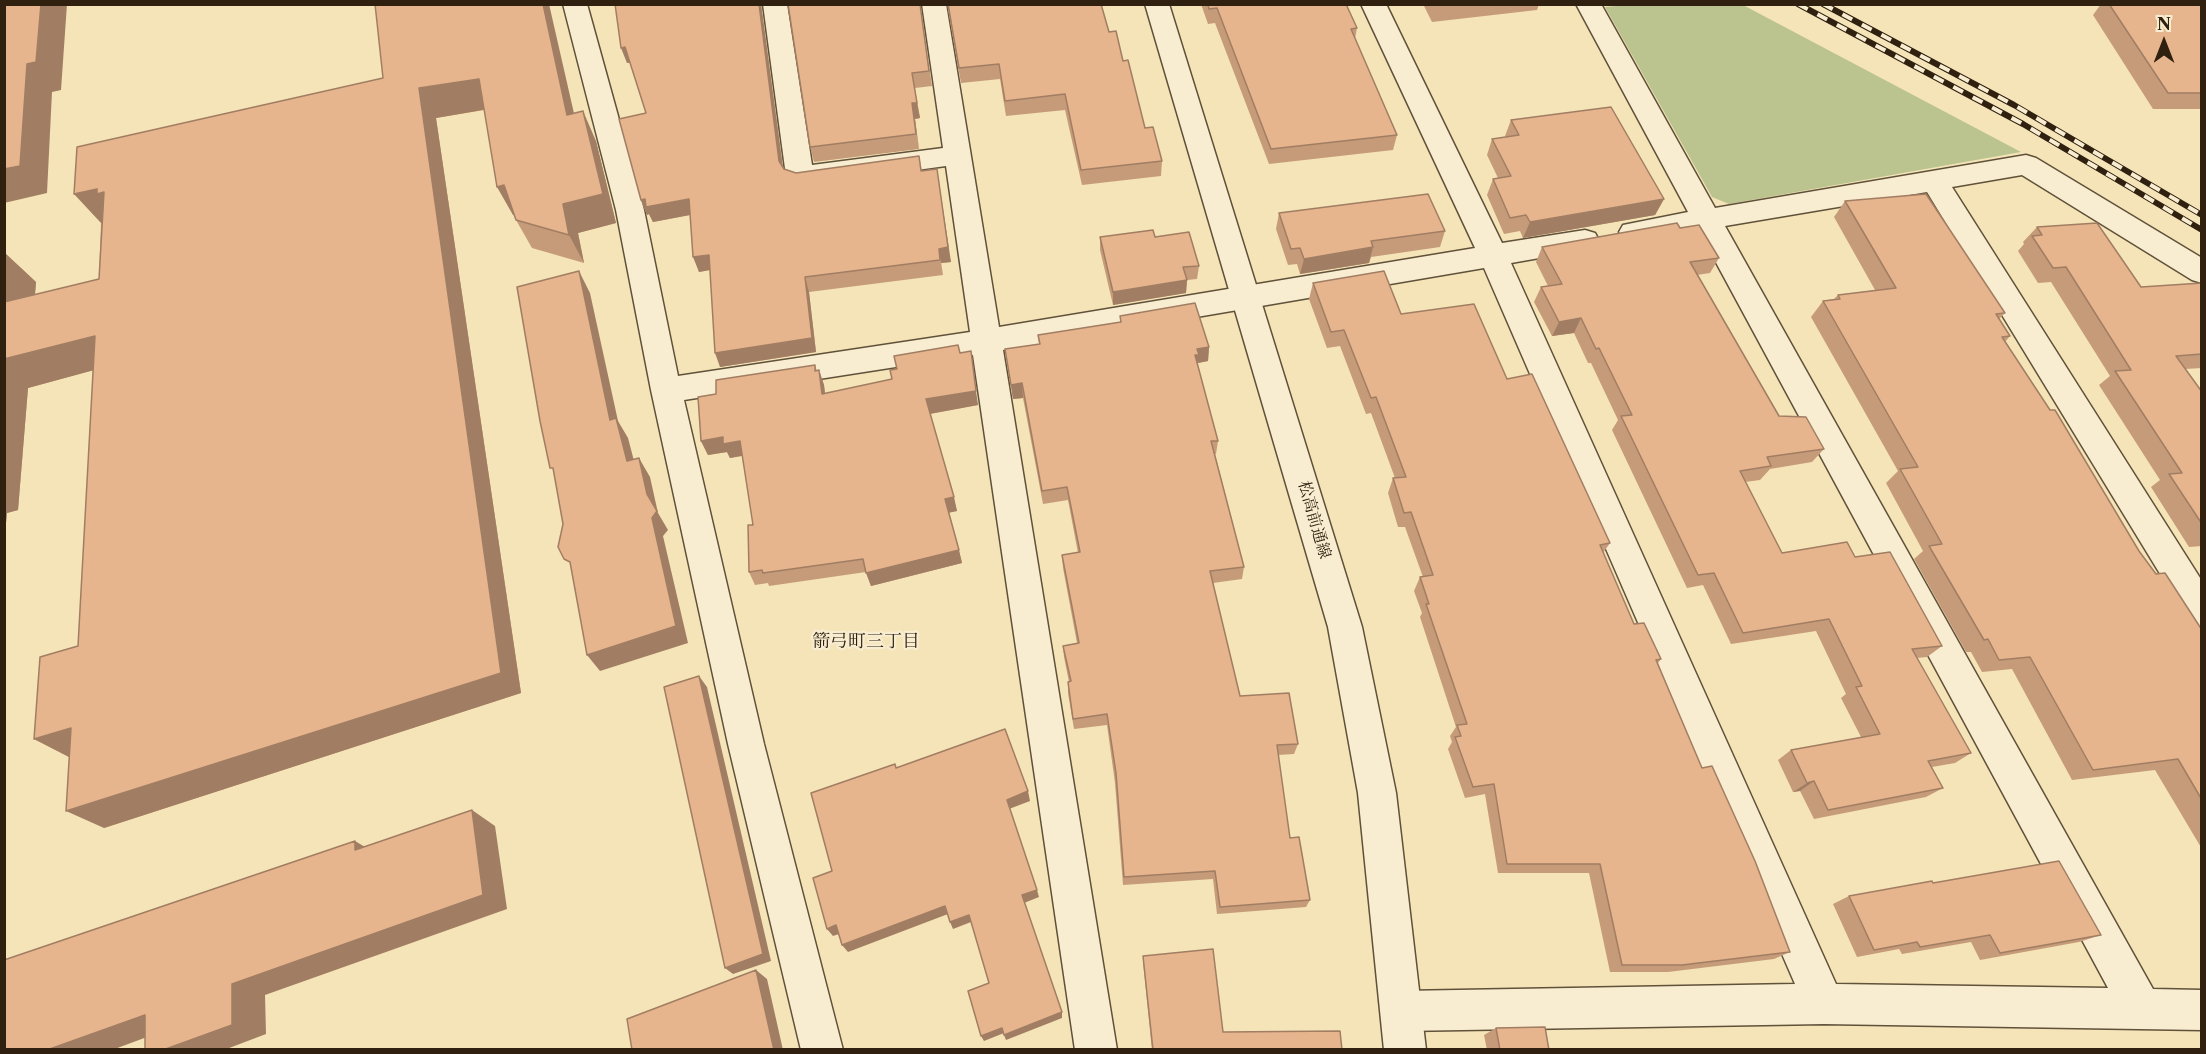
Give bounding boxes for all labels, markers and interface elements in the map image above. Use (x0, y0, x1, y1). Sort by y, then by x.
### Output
north arrow (2134, 12, 2194, 72)
text: N (2157, 14, 2171, 34)
street label: 松高前通線 (1294, 479, 1334, 561)
district label: 箭弓町三丁目 (812, 631, 920, 653)

